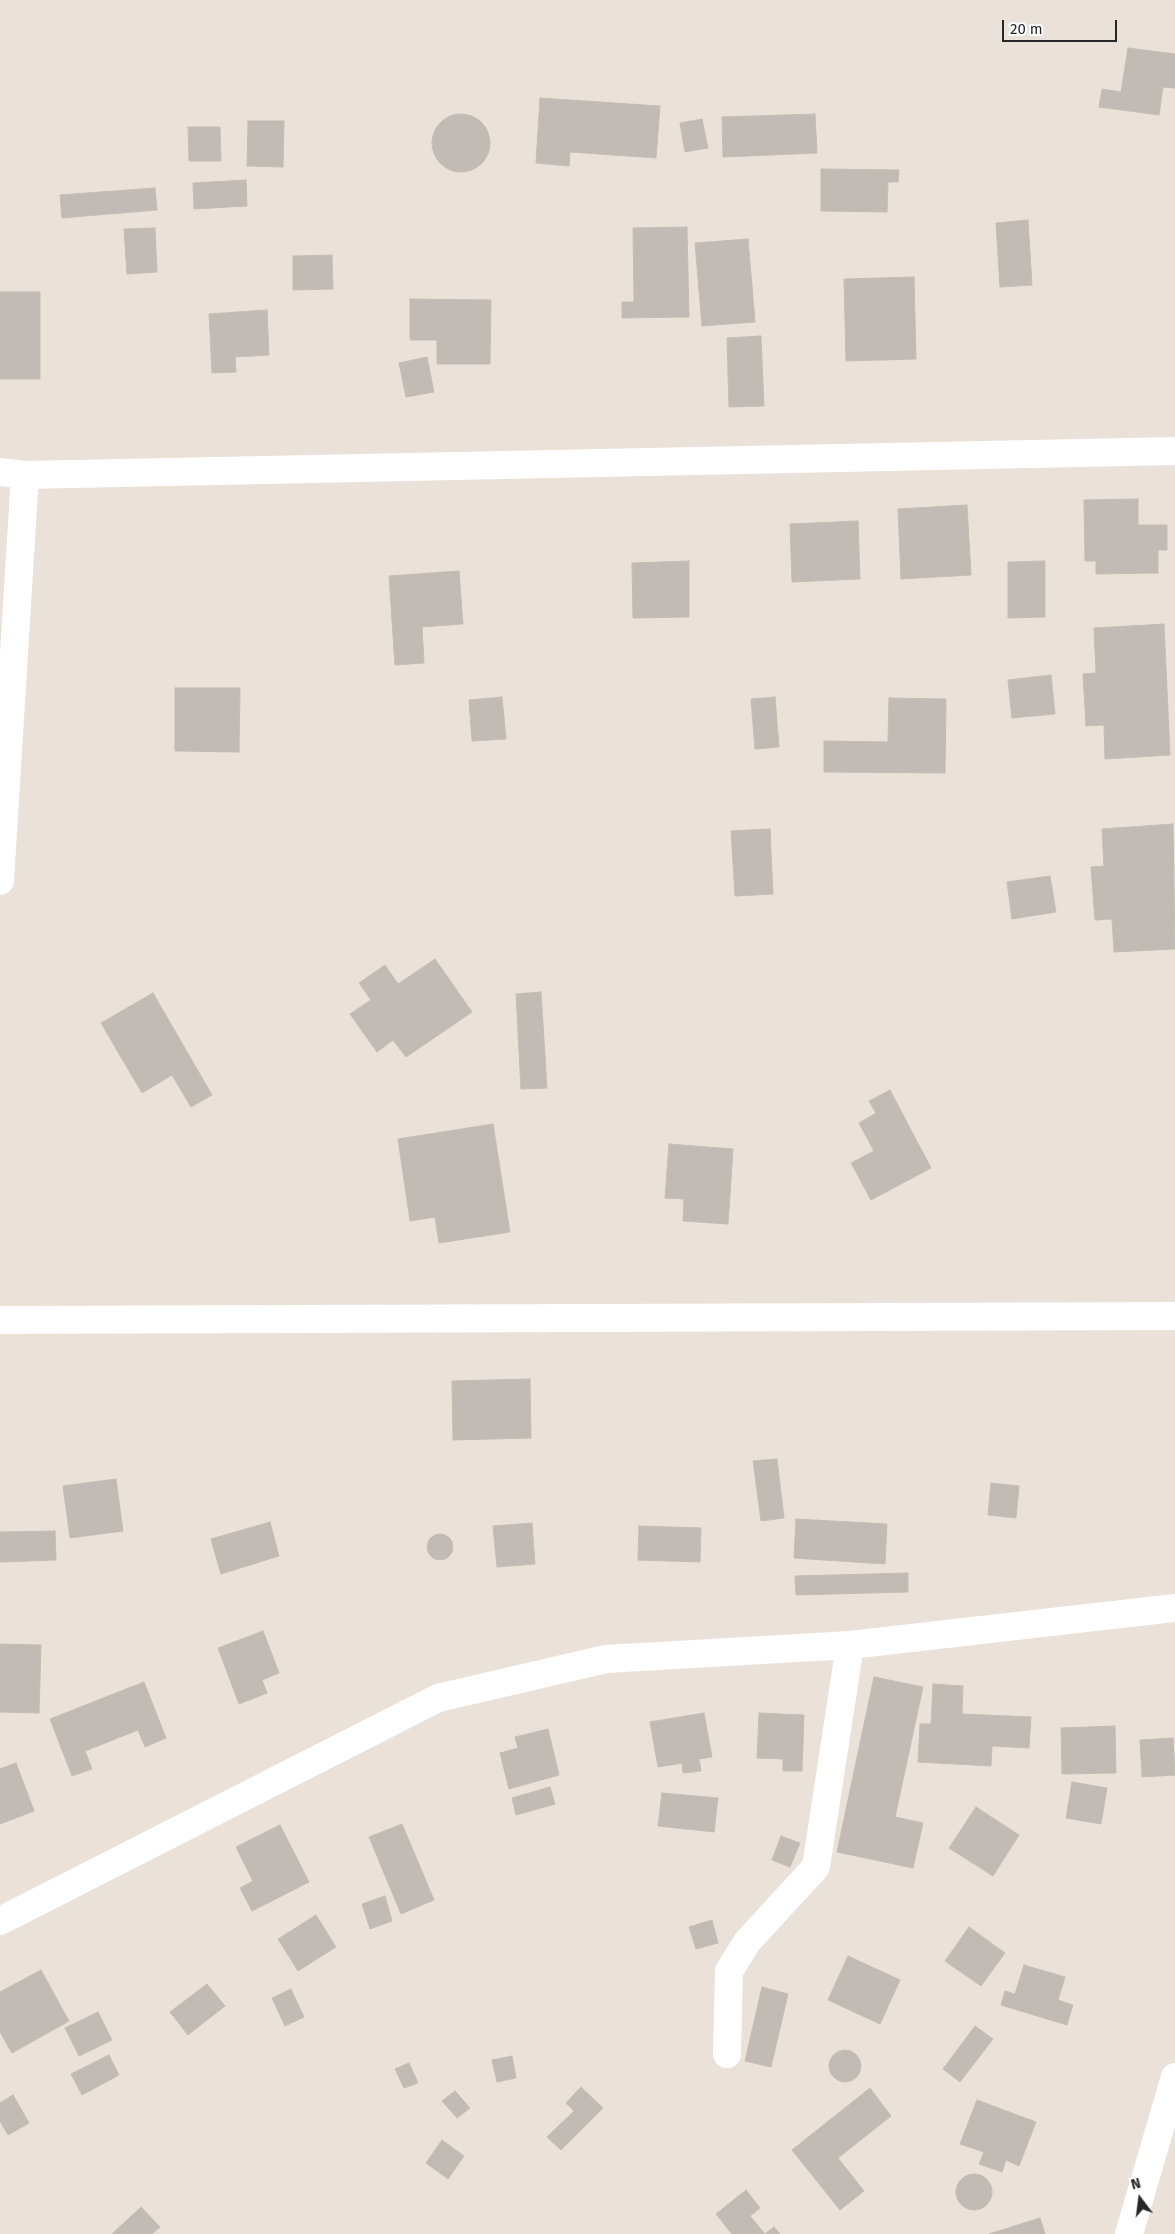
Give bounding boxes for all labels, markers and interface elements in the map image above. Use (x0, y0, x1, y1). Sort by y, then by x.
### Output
scale bar (1005, 10, 1120, 42)
text: 20 m (1010, 20, 1043, 38)
north arrow (1115, 2174, 1165, 2224)
text: N (1129, 2175, 1143, 2193)

